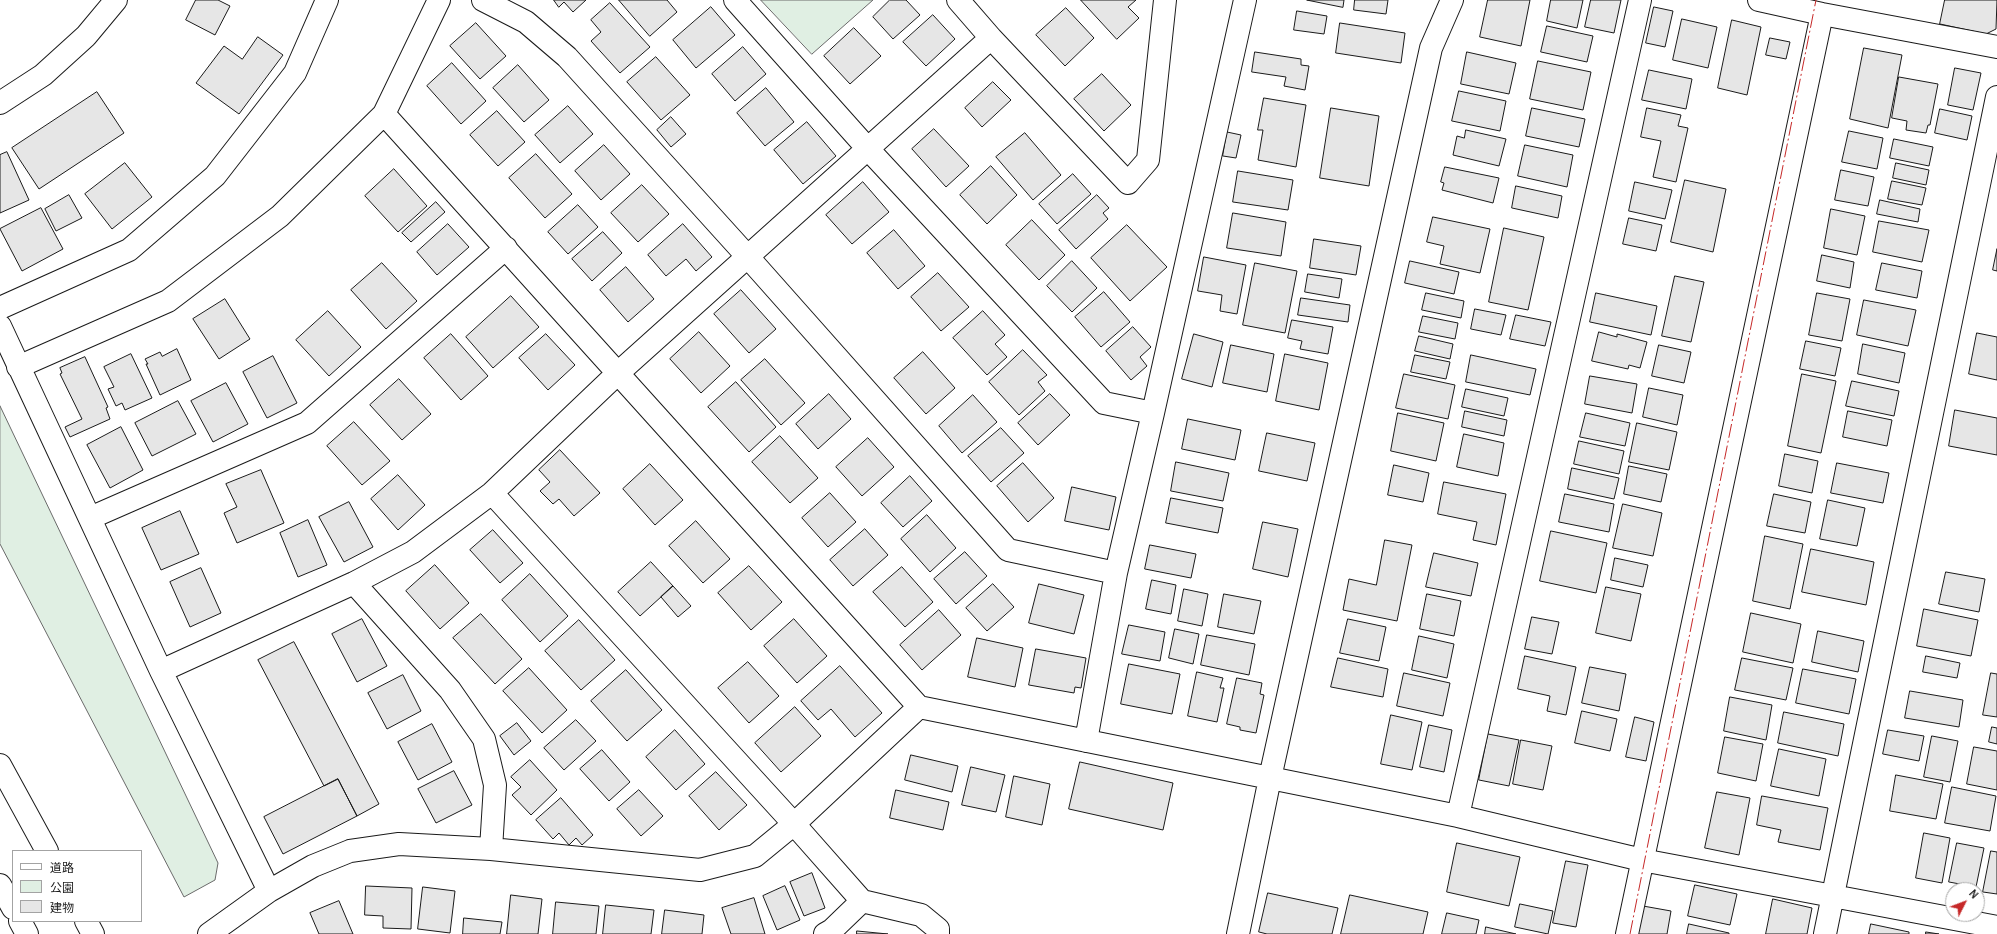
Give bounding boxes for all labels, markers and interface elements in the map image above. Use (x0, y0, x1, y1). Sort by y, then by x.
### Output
legend (12, 850, 142, 922)
text: 道路 (50, 861, 74, 875)
text: 公園 (50, 881, 74, 895)
north arrow (1945, 882, 1985, 922)
text: N (1966, 887, 1981, 902)
text: 建物 (50, 901, 74, 915)

